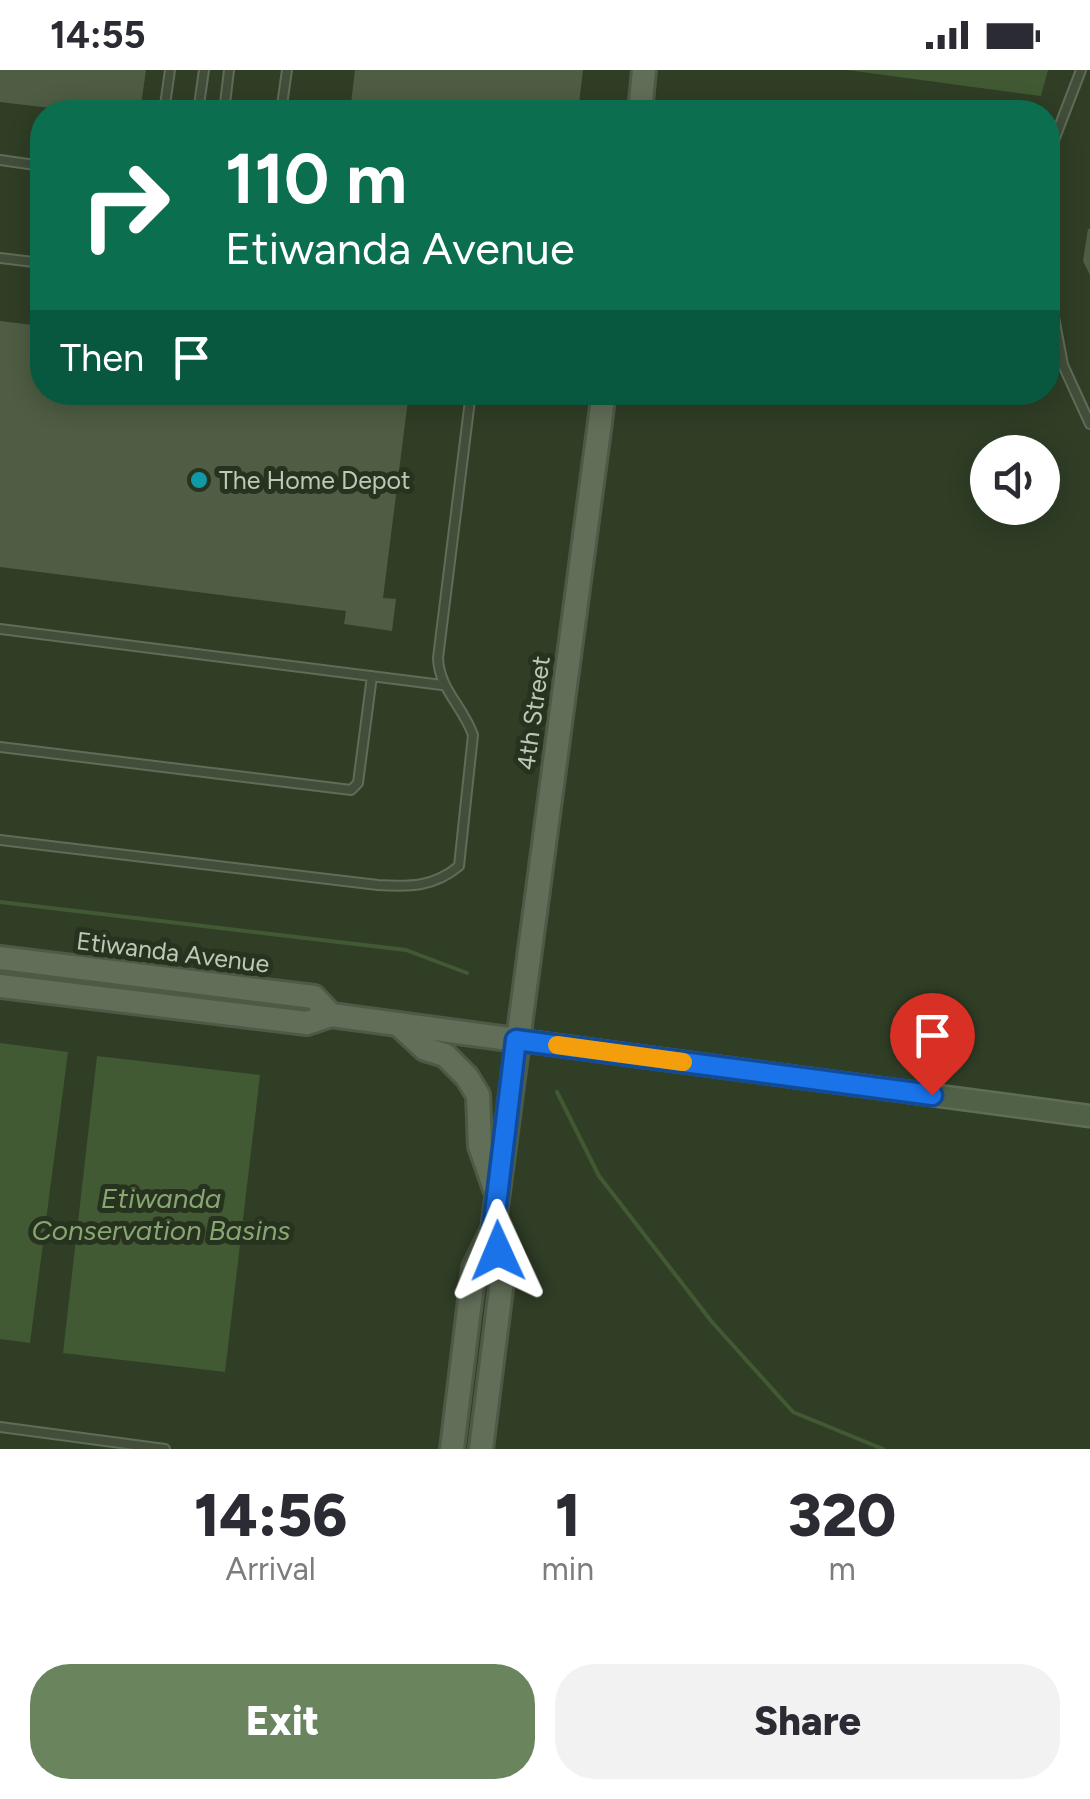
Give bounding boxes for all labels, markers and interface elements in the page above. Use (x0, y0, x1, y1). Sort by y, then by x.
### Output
text: 14:55 (50, 12, 146, 58)
text: 110 m (225, 136, 407, 221)
icon: right (60, 140, 190, 270)
text: Etiwanda Avenue (225, 221, 575, 275)
icon: arrive (164, 330, 219, 385)
text: Then (60, 335, 144, 381)
map controls (970, 435, 1060, 525)
button: sound (970, 435, 1060, 525)
place label: The Home Depot (219, 465, 411, 495)
marker: The Home Depot (188, 469, 210, 491)
street label: 4th Street (510, 654, 556, 772)
street label: Etiwanda Avenue (75, 925, 271, 979)
pin (890, 993, 975, 1096)
icon: arrive (905, 1008, 960, 1063)
water label: Etiwanda Conservation Basins (32, 1181, 290, 1247)
position arrow (446, 1199, 550, 1303)
text: 14:56 (194, 1479, 348, 1551)
text: 1 (555, 1479, 581, 1551)
text: 320 (788, 1479, 896, 1551)
text: Arrival (226, 1550, 316, 1588)
text: min (541, 1550, 594, 1588)
text: m (828, 1550, 856, 1588)
button: Exit (30, 1664, 535, 1779)
button: Share (555, 1664, 1060, 1779)

